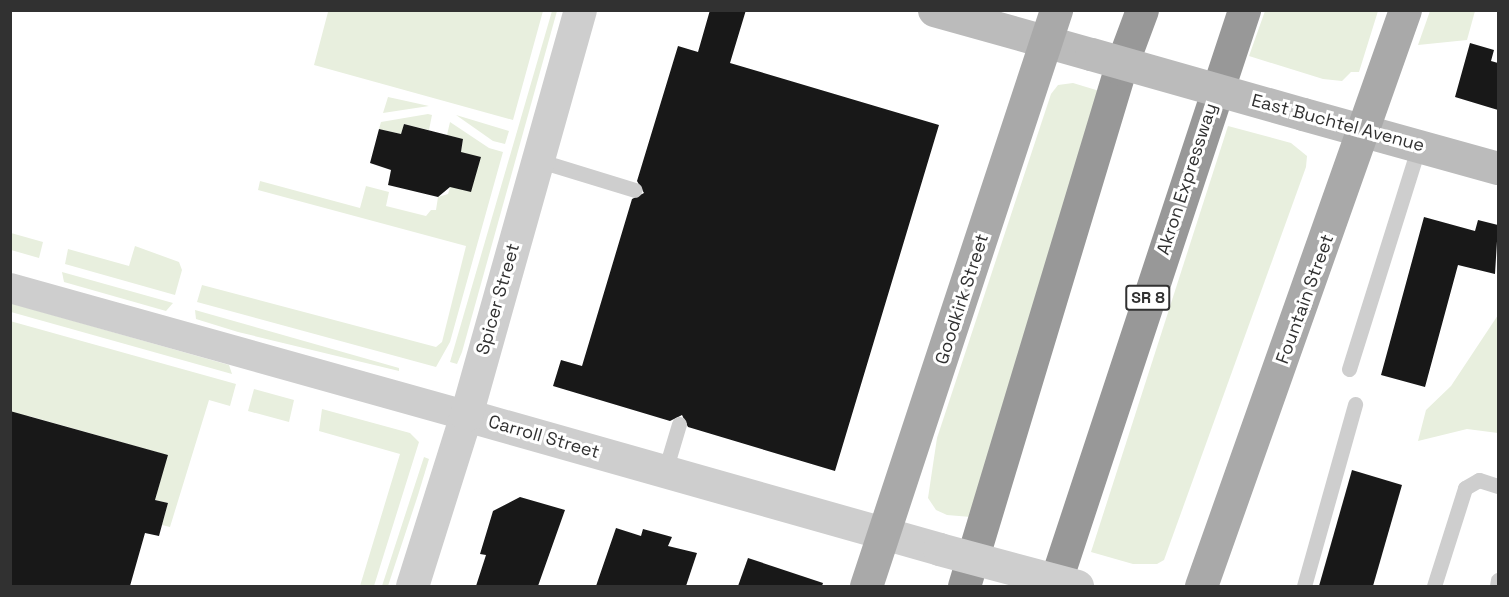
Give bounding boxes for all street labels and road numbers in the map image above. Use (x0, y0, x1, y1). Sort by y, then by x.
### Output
street label: East Buchtel Avenue (1249, 89, 1427, 157)
street label: Akron Expressway (1152, 101, 1222, 257)
street label: Goodkirk Street (931, 231, 993, 367)
street label: Fountain Street (1272, 231, 1338, 367)
street label: Spicer Street (472, 241, 524, 357)
road number: SR 8 (1124, 285, 1172, 311)
street label: Carroll Street (486, 411, 602, 463)

